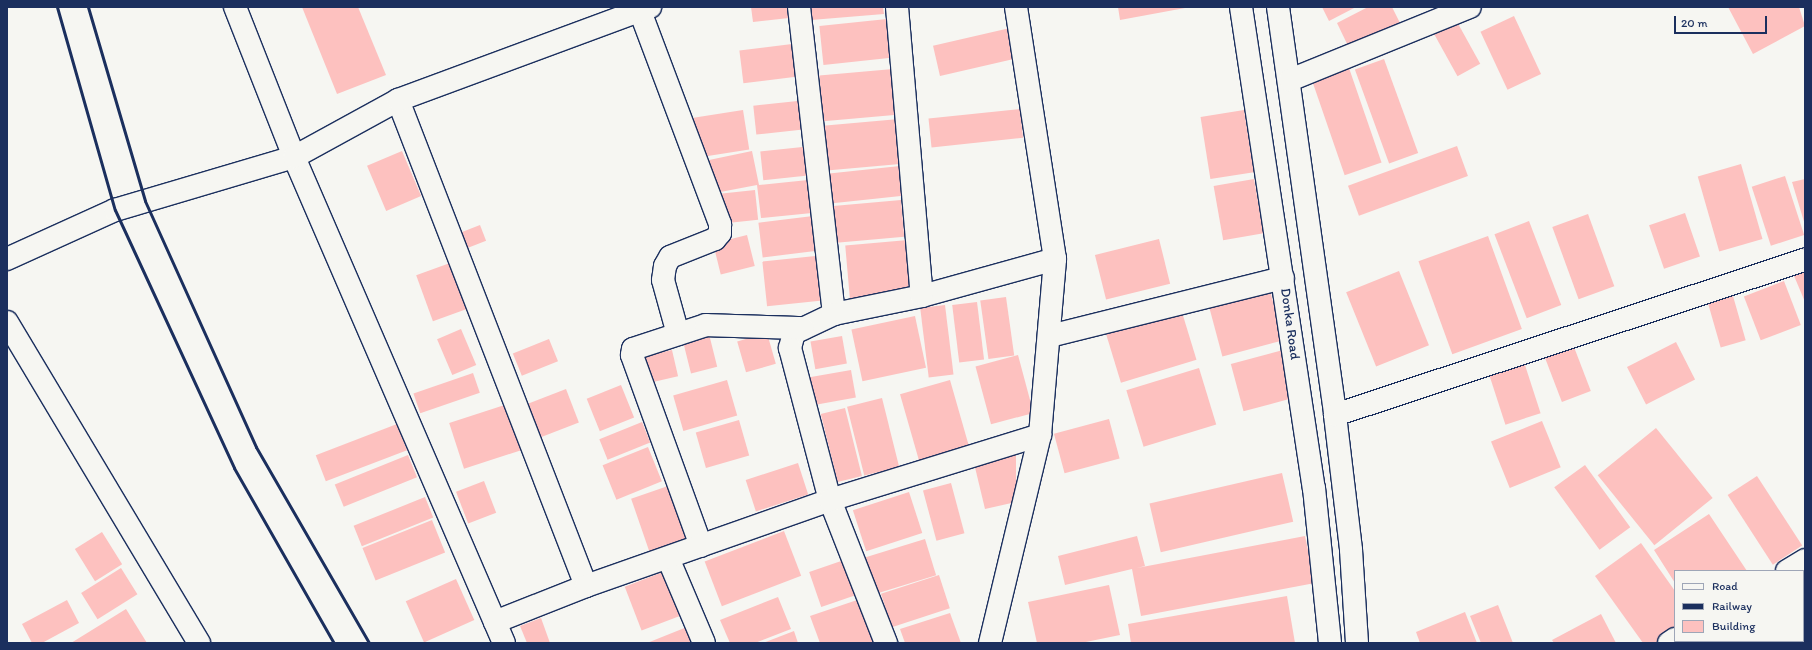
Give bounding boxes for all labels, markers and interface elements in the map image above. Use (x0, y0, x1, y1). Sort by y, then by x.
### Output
scale bar (1676, 8, 1769, 34)
text: 20 m (1681, 16, 1708, 30)
street label: Donka Road (1277, 287, 1303, 361)
legend (1674, 570, 1804, 642)
text: Road (1712, 579, 1738, 593)
text: Railway (1712, 599, 1752, 613)
text: Building (1712, 619, 1755, 633)

